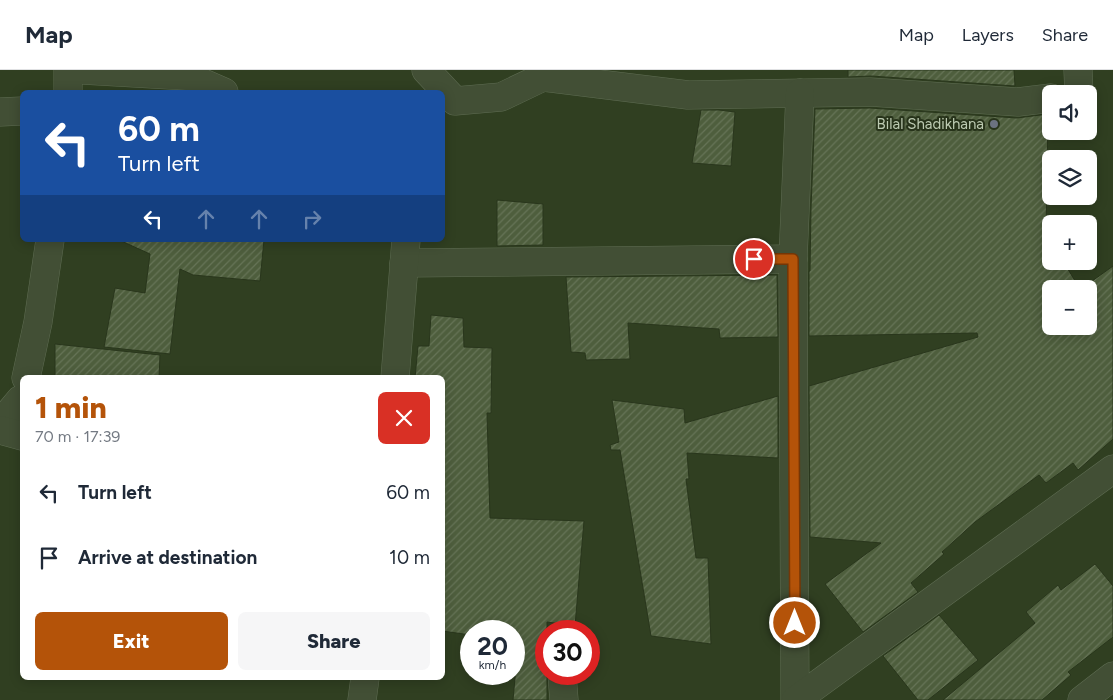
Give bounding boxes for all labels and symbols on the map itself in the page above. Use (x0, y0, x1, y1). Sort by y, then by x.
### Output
place label: Bilal Shadikhana (877, 115, 984, 133)
marker: Bilal Shadikhana (988, 118, 1000, 130)
pin (733, 238, 775, 280)
position arrow (768, 596, 820, 648)
speed limit sign: 30 (535, 620, 600, 685)

